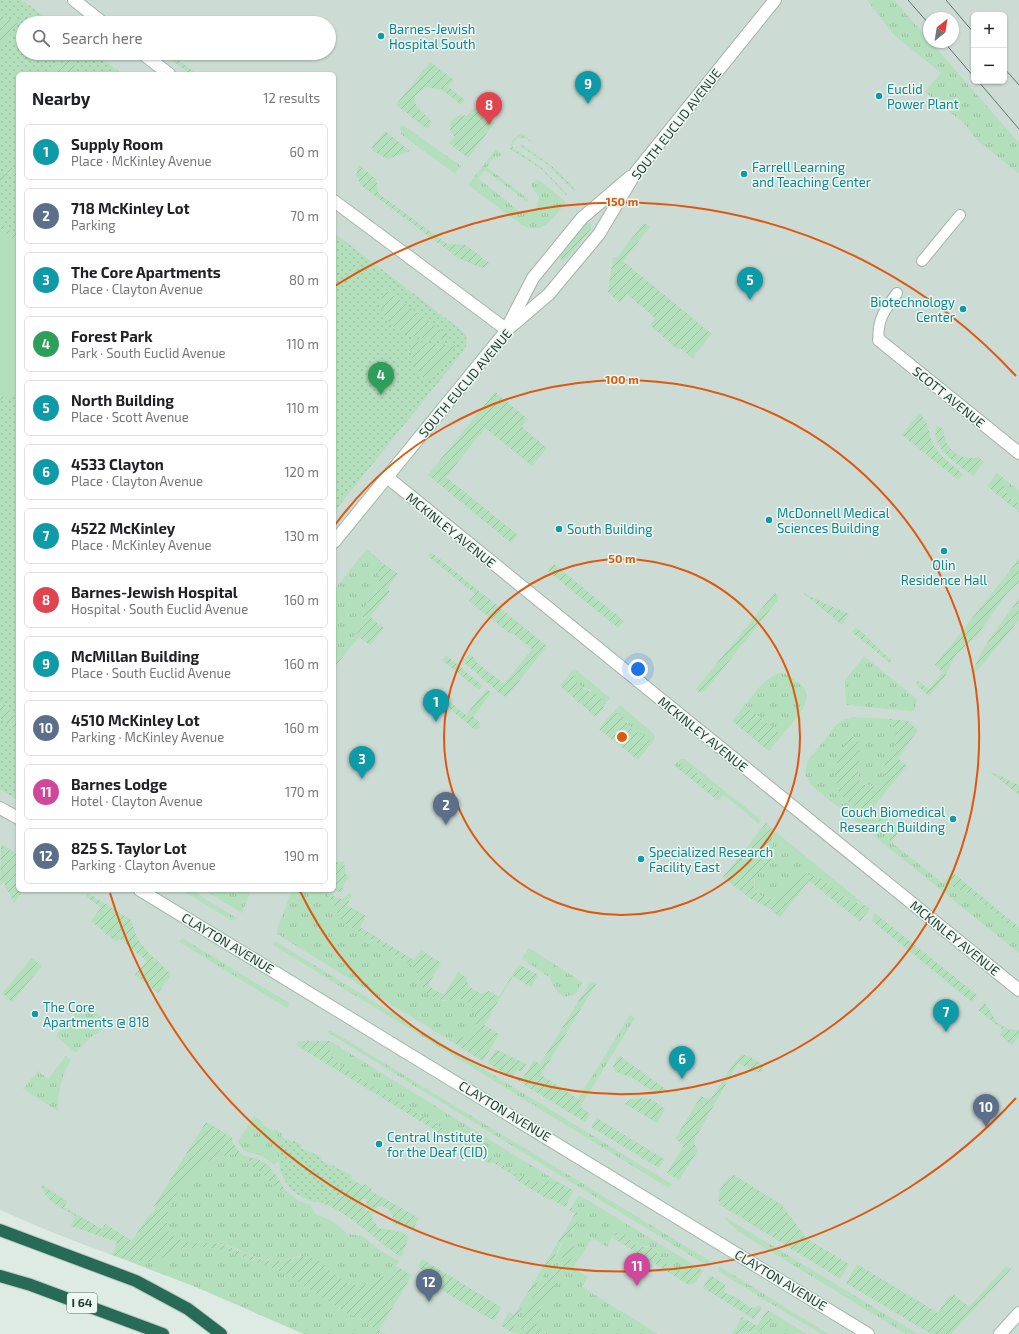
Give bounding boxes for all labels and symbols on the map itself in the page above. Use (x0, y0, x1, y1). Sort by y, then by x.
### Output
north arrow (923, 12, 959, 48)
place label: Barnes-Jewish Hospital South (389, 21, 476, 52)
marker: Barnes-Jewish Hospital South (376, 31, 386, 41)
street label: SOUTH EUCLID AVENUE (628, 65, 724, 183)
pin: 9 (575, 71, 601, 104)
place label: Euclid Power Plant (887, 81, 959, 112)
marker: Euclid Power Plant (874, 91, 884, 101)
pin: 8 (476, 92, 502, 125)
place label: Farrell Learning and Teaching Center (752, 159, 871, 190)
marker: Farrell Learning and Teaching Center (739, 169, 749, 179)
text: 150 m (606, 194, 638, 208)
pin: 5 (737, 267, 763, 300)
place label: Biotechnology Center (870, 294, 955, 325)
marker: Biotechnology Center (958, 304, 968, 314)
street label: SOUTH EUCLID AVENUE (415, 326, 515, 440)
pin: 4 (368, 362, 394, 395)
street label: SCOTT AVENUE (910, 363, 988, 431)
text: 100 m (605, 372, 639, 386)
street label: MCKINLEY AVENUE (403, 489, 499, 571)
place label: McDonnell Medical Sciences Building (777, 505, 890, 536)
marker: McDonnell Medical Sciences Building (764, 515, 774, 525)
place label: South Building (567, 521, 653, 537)
marker: South Building (554, 524, 564, 534)
marker: Olin Residence Hall (939, 546, 949, 556)
text: 50 m (608, 551, 636, 565)
place label: Olin Residence Hall (901, 557, 987, 588)
your location (628, 659, 648, 679)
pin: 1 (423, 689, 449, 722)
street label: MCKINLEY AVENUE (655, 693, 751, 775)
centre of rings (615, 730, 629, 744)
pin: 3 (349, 746, 375, 779)
pin: 2 (433, 792, 459, 825)
place label: Couch Biomedical Research Building (839, 804, 945, 835)
marker: Couch Biomedical Research Building (948, 814, 958, 824)
place label: Specialized Research Facility East (649, 844, 773, 875)
marker: Specialized Research Facility East (636, 854, 646, 864)
street label: MCKINLEY AVENUE (907, 897, 1003, 979)
street label: CLAYTON AVENUE (179, 909, 277, 977)
place label: The Core Apartments @ 818 (43, 999, 150, 1030)
pin: 7 (933, 999, 959, 1032)
marker: The Core Apartments @ 818 (30, 1009, 40, 1019)
pin: 6 (669, 1046, 695, 1079)
street label: CLAYTON AVENUE (456, 1077, 554, 1145)
pin: 10 (973, 1094, 999, 1127)
place label: Central Institute for the Deaf (CID) (387, 1129, 487, 1160)
marker: Central Institute for the Deaf (CID) (374, 1139, 384, 1149)
street label: CLAYTON AVENUE (732, 1246, 830, 1314)
pin: 11 (624, 1253, 650, 1286)
pin: 12 (416, 1269, 442, 1302)
road number: I 64 (67, 1293, 97, 1313)

